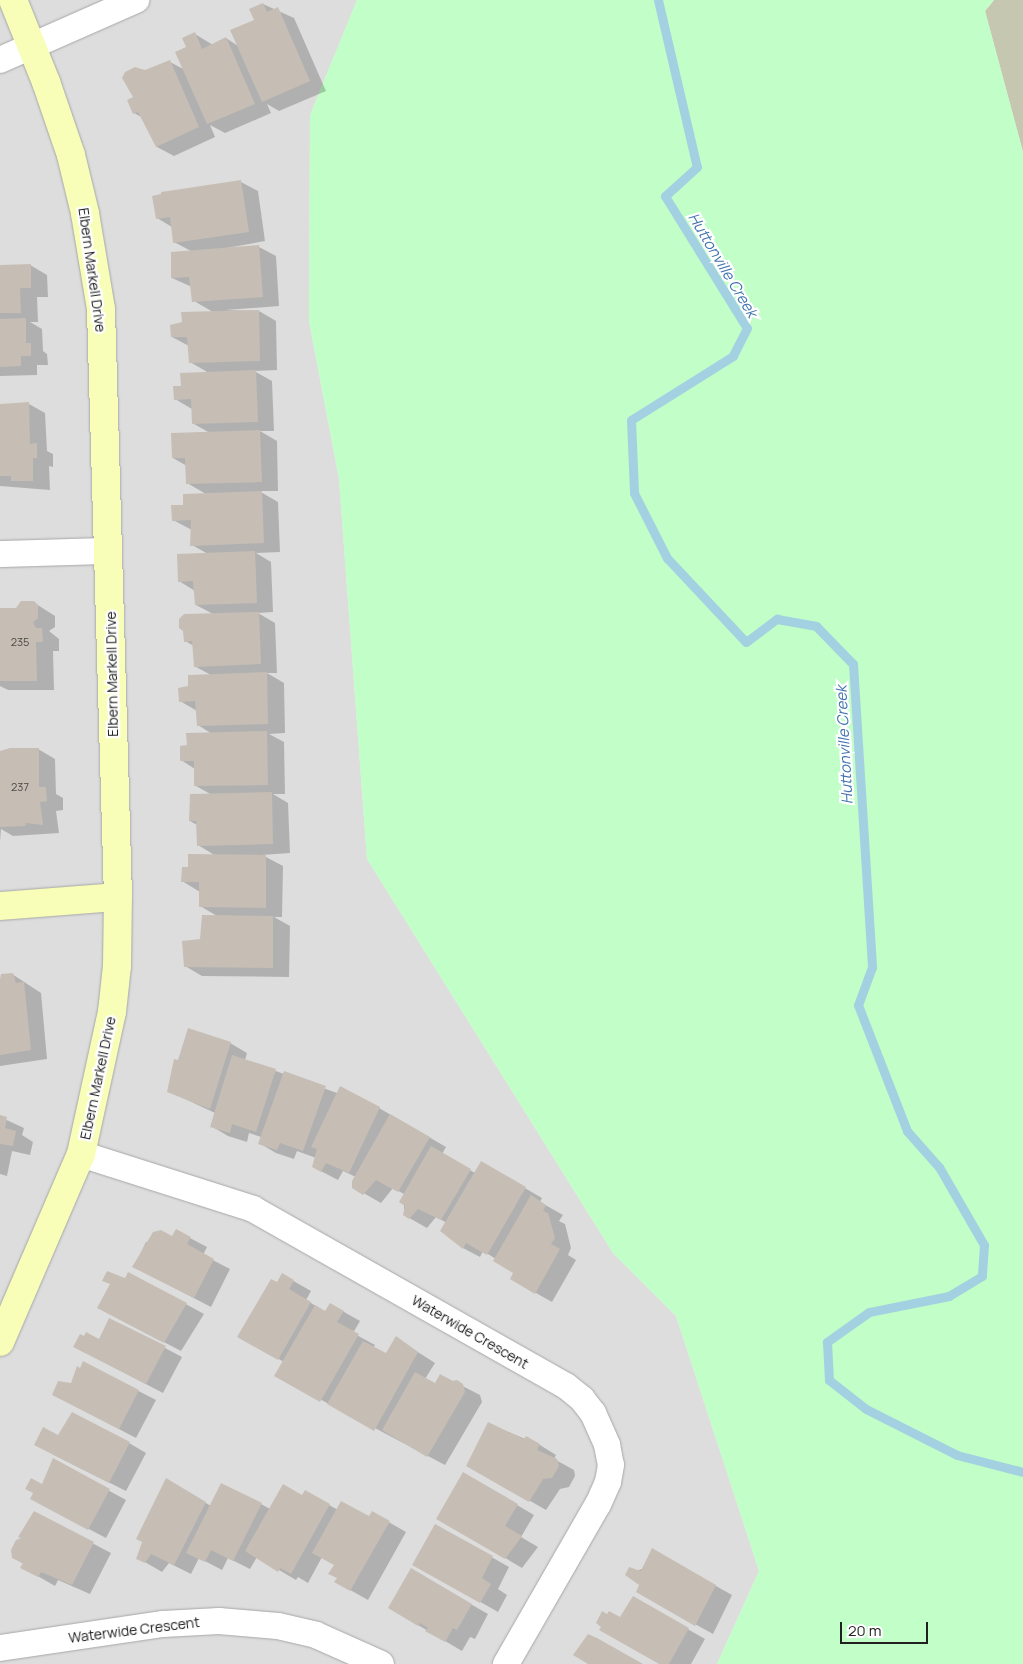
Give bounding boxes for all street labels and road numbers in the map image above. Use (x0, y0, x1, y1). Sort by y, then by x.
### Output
street label: Elbern Markell Drive (75, 207, 109, 333)
street label: Elbern Markell Drive (103, 611, 121, 737)
street label: Elbern Markell Drive (77, 1015, 119, 1141)
street label: Waterwide Crescent (409, 1292, 531, 1372)
street label: Waterwide Crescent (67, 1614, 201, 1646)

